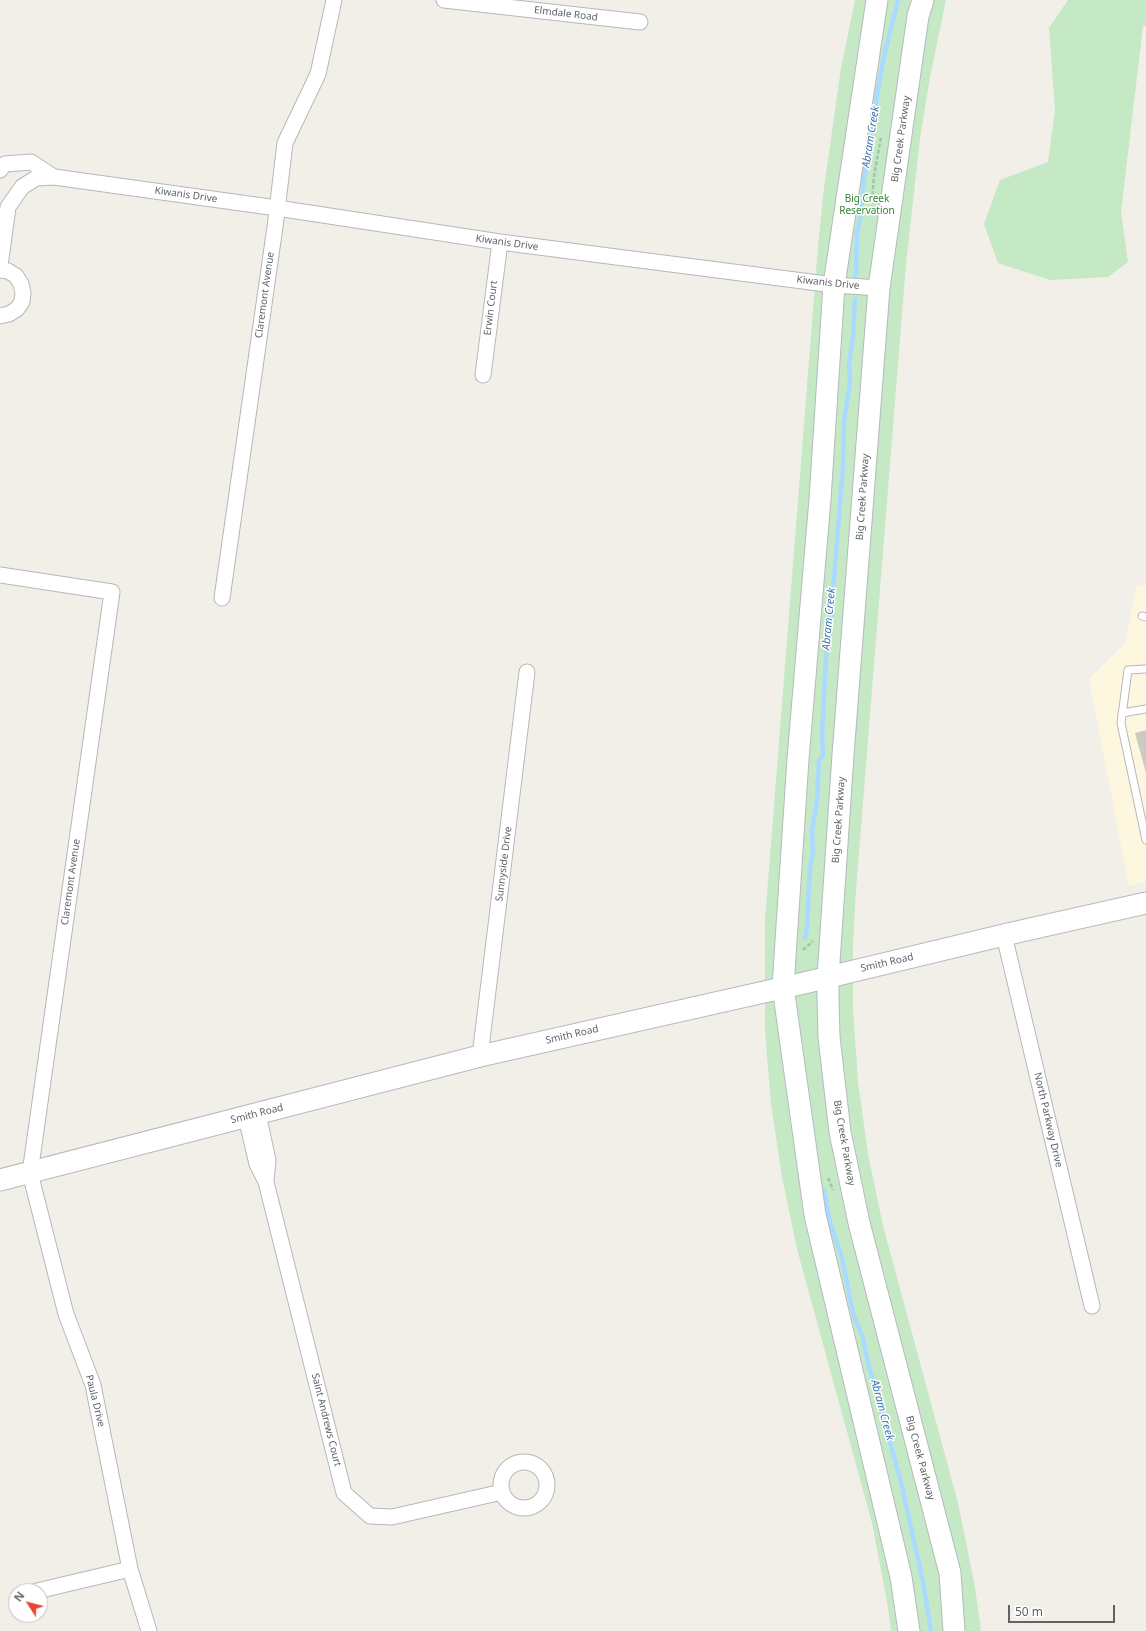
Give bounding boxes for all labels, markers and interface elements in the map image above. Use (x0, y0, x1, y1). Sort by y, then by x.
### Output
street label: Elmdale Road (533, 4, 599, 24)
street label: Big Creek Parkway (889, 95, 913, 183)
water label: Abram Creek (860, 105, 882, 169)
street label: Kiwanis Drive (154, 185, 218, 205)
park label: Big Creek Reservation (839, 193, 895, 216)
street label: Kiwanis Drive (475, 233, 539, 253)
street label: Claremont Avenue (253, 251, 277, 339)
street label: Kiwanis Drive (796, 274, 860, 292)
street label: Erwin Court (482, 280, 500, 336)
street label: Big Creek Parkway (854, 453, 872, 541)
water label: Abram Creek (820, 587, 838, 651)
street label: Big Creek Parkway (830, 776, 848, 864)
street label: Sunnyside Drive (493, 826, 515, 902)
street label: Claremont Avenue (59, 838, 83, 926)
street label: Smith Road (859, 951, 915, 975)
street label: Smith Road (544, 1023, 600, 1047)
street label: North Parkway Drive (1031, 1071, 1065, 1169)
street label: Big Creek Parkway (831, 1099, 857, 1187)
street label: Smith Road (229, 1102, 285, 1126)
street label: Saint Andrews Court (309, 1372, 343, 1468)
street label: Paula Drive (83, 1374, 107, 1428)
water label: Abram Creek (868, 1378, 896, 1442)
street label: Big Creek Parkway (903, 1414, 937, 1502)
north arrow (8, 1583, 48, 1623)
text: N (10, 1588, 27, 1604)
scale bar (1010, 1597, 1117, 1623)
text: 50 m (1015, 1603, 1043, 1620)

